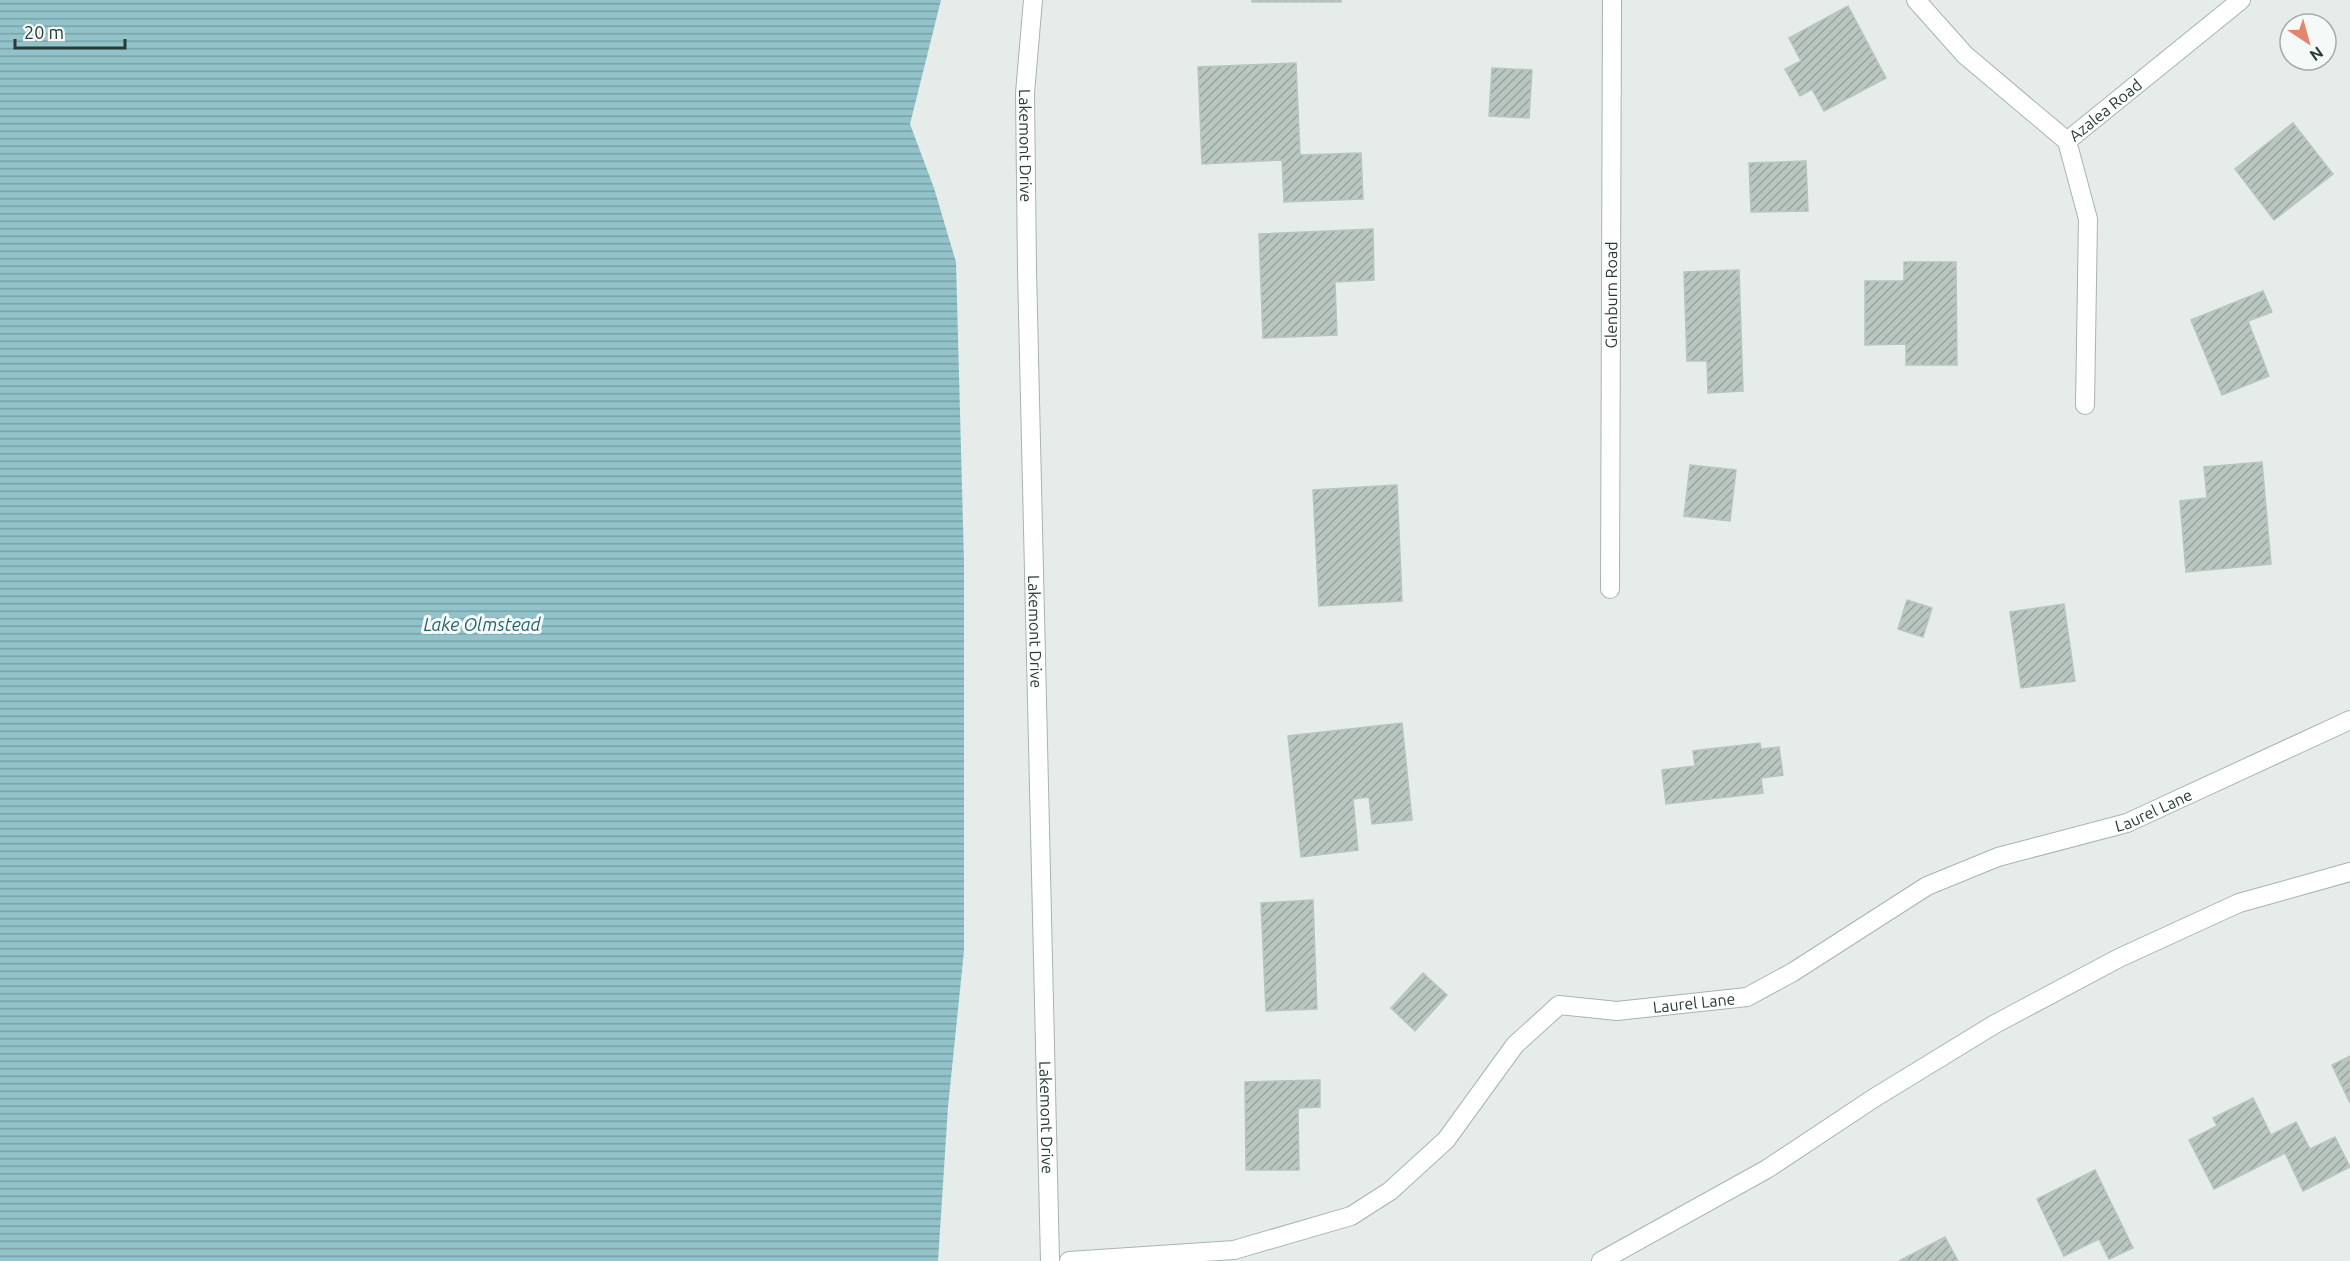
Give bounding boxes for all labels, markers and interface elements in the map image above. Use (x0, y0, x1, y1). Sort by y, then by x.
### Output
scale bar (15, 12, 124, 50)
north arrow (2278, 12, 2338, 72)
text: 20 m (24, 22, 64, 42)
text: N (2307, 43, 2327, 65)
street label: Azalea Road (2065, 75, 2145, 145)
street label: Lakemont Drive (1016, 89, 1035, 202)
street label: Glenburn Road (1602, 241, 1620, 349)
street label: Lakemont Drive (1025, 575, 1046, 688)
water label: Lake Olmstead (423, 614, 542, 634)
street label: Laurel Lane (2113, 785, 2195, 835)
street label: Laurel Lane (1652, 989, 1736, 1016)
street label: Lakemont Drive (1036, 1061, 1057, 1174)

